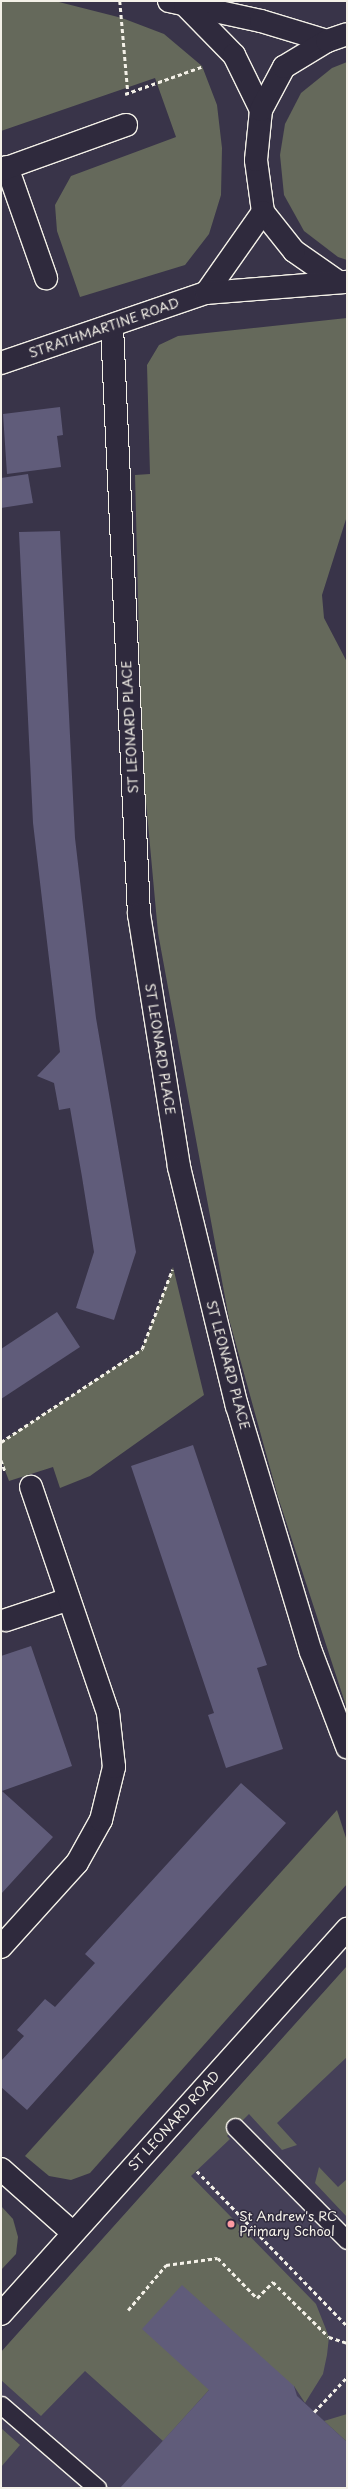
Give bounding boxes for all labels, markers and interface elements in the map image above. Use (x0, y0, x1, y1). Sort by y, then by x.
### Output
street label: STRATHMARTINE ROAD (27, 295, 181, 361)
street label: ST LEONARD PLACE (119, 660, 141, 794)
street label: ST LEONARD PLACE (142, 982, 178, 1116)
street label: ST LEONARD PLACE (203, 1299, 253, 1431)
street label: ST LEONARD ROAD (125, 2068, 223, 2174)
place label: St Andrew's RC Primary School (239, 2209, 338, 2240)
marker: St Andrew's RC Primary School (226, 2219, 236, 2229)

